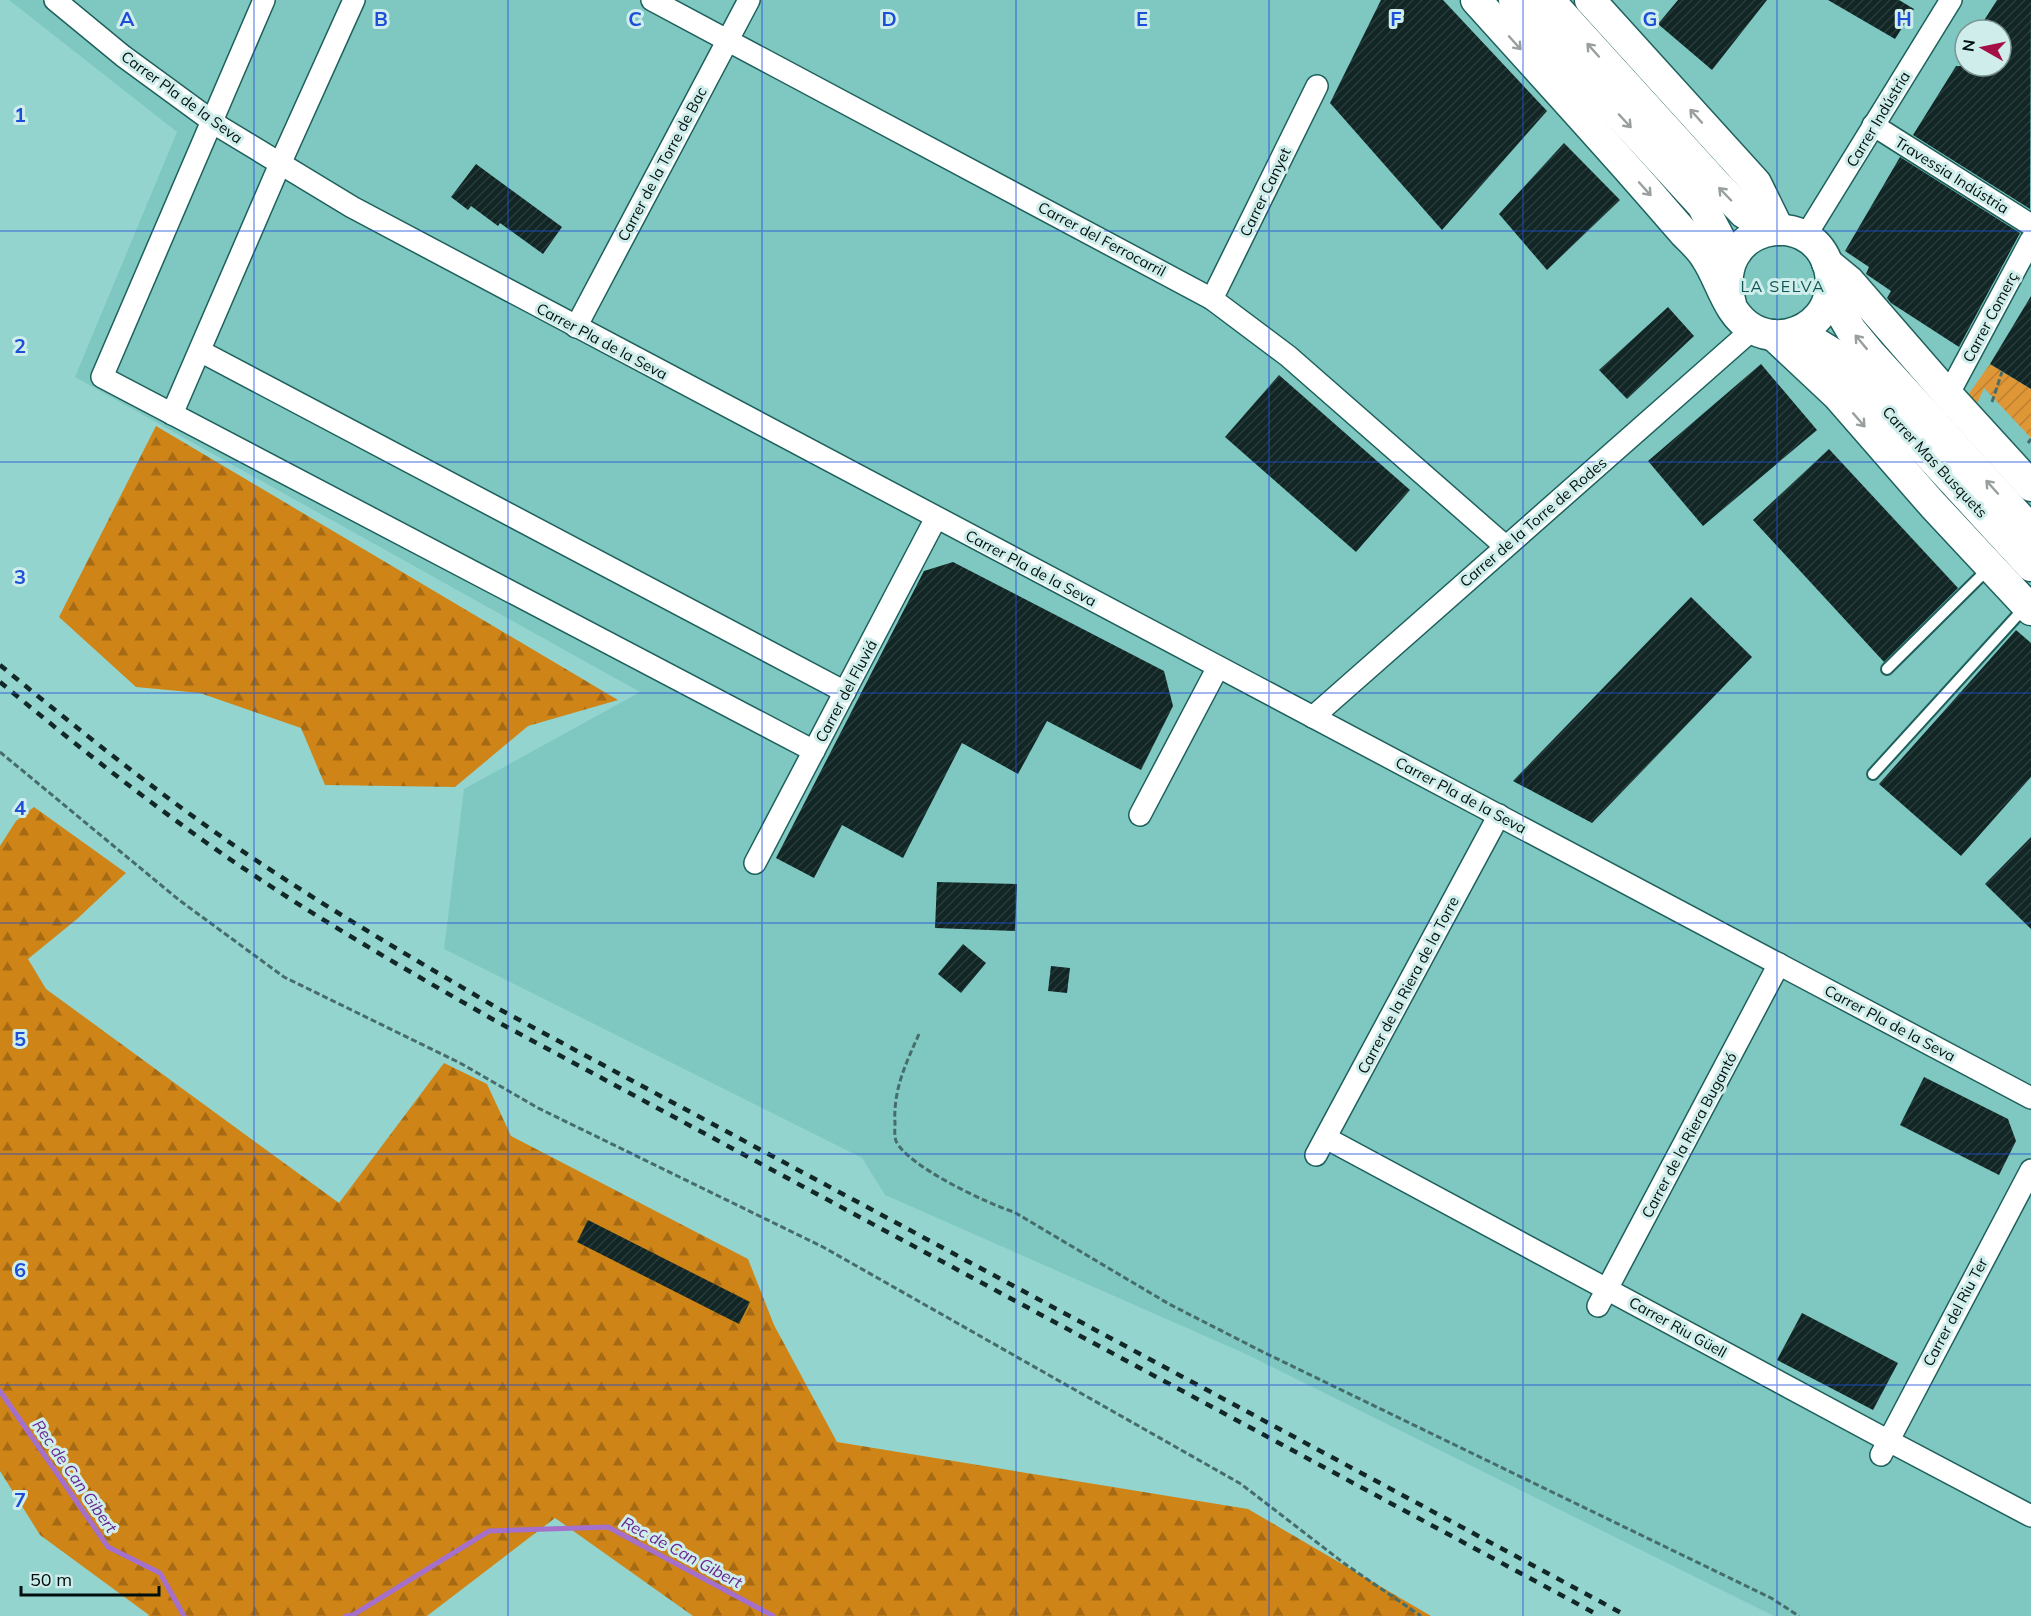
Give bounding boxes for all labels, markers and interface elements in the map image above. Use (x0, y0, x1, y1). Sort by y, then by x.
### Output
text: A (120, 6, 135, 31)
text: B (374, 6, 388, 31)
text: C (628, 6, 642, 31)
text: D (881, 6, 897, 31)
text: E (1136, 6, 1148, 31)
text: F (1390, 6, 1402, 31)
text: G (1643, 6, 1657, 31)
text: H (1896, 6, 1912, 31)
north arrow (1953, 18, 2013, 78)
one-way arrow (1508, 36, 1522, 51)
text: N (1957, 38, 1979, 53)
one-way arrow (1586, 42, 1601, 57)
street label: Carrer Pla de la Seva (118, 47, 246, 147)
street label: Carrer Indústria (1842, 68, 1914, 170)
street label: Carrer de la Torre de Bac (613, 84, 711, 244)
text: 1 (14, 102, 26, 127)
one-way arrow (1689, 109, 1703, 124)
one-way arrow (1617, 113, 1632, 128)
street label: Travessia Indústria (1892, 132, 2012, 218)
street label: Carrer Canyet (1235, 145, 1295, 239)
one-way arrow (1638, 181, 1652, 196)
one-way arrow (1718, 186, 1732, 201)
street label: Carrer del Ferrocarril (1035, 197, 1169, 281)
street label: Carrer Comerç (1958, 269, 2022, 365)
district label: LA SELVA (1741, 276, 1825, 296)
street label: Carrer Pla de la Seva (533, 298, 671, 384)
text: 2 (14, 333, 26, 358)
one-way arrow (1854, 335, 1868, 350)
street label: Carrer Mas Busquets (1878, 402, 1992, 522)
one-way arrow (1851, 412, 1865, 428)
street label: Carrer de la Torre de Rodes (1456, 453, 1610, 591)
one-way arrow (1985, 480, 1999, 495)
street label: Carrer Pla de la Seva (962, 525, 1100, 611)
text: 3 (14, 564, 26, 589)
street label: Carrer del Fluviá (811, 637, 881, 745)
street label: Carrer Pla de la Seva (1392, 752, 1530, 838)
text: 4 (14, 795, 26, 820)
street label: Carrer de la Riera de la Torre (1353, 893, 1463, 1077)
street label: Carrer Pla de la Seva (1821, 980, 1959, 1066)
text: 5 (14, 1026, 26, 1051)
street label: Carrer de la Riera Bugantó (1637, 1049, 1741, 1221)
street label: Carrer del Riu Ter (1918, 1254, 1992, 1369)
text: 6 (14, 1257, 26, 1282)
street label: Carrer Riu Güell (1626, 1292, 1730, 1362)
water label: Rec de Can Gibert (28, 1416, 122, 1537)
text: 7 (14, 1487, 26, 1512)
water label: Rec de Can Gibert (618, 1512, 746, 1592)
scale bar (21, 1559, 159, 1597)
text: 50 m (30, 1568, 72, 1591)

